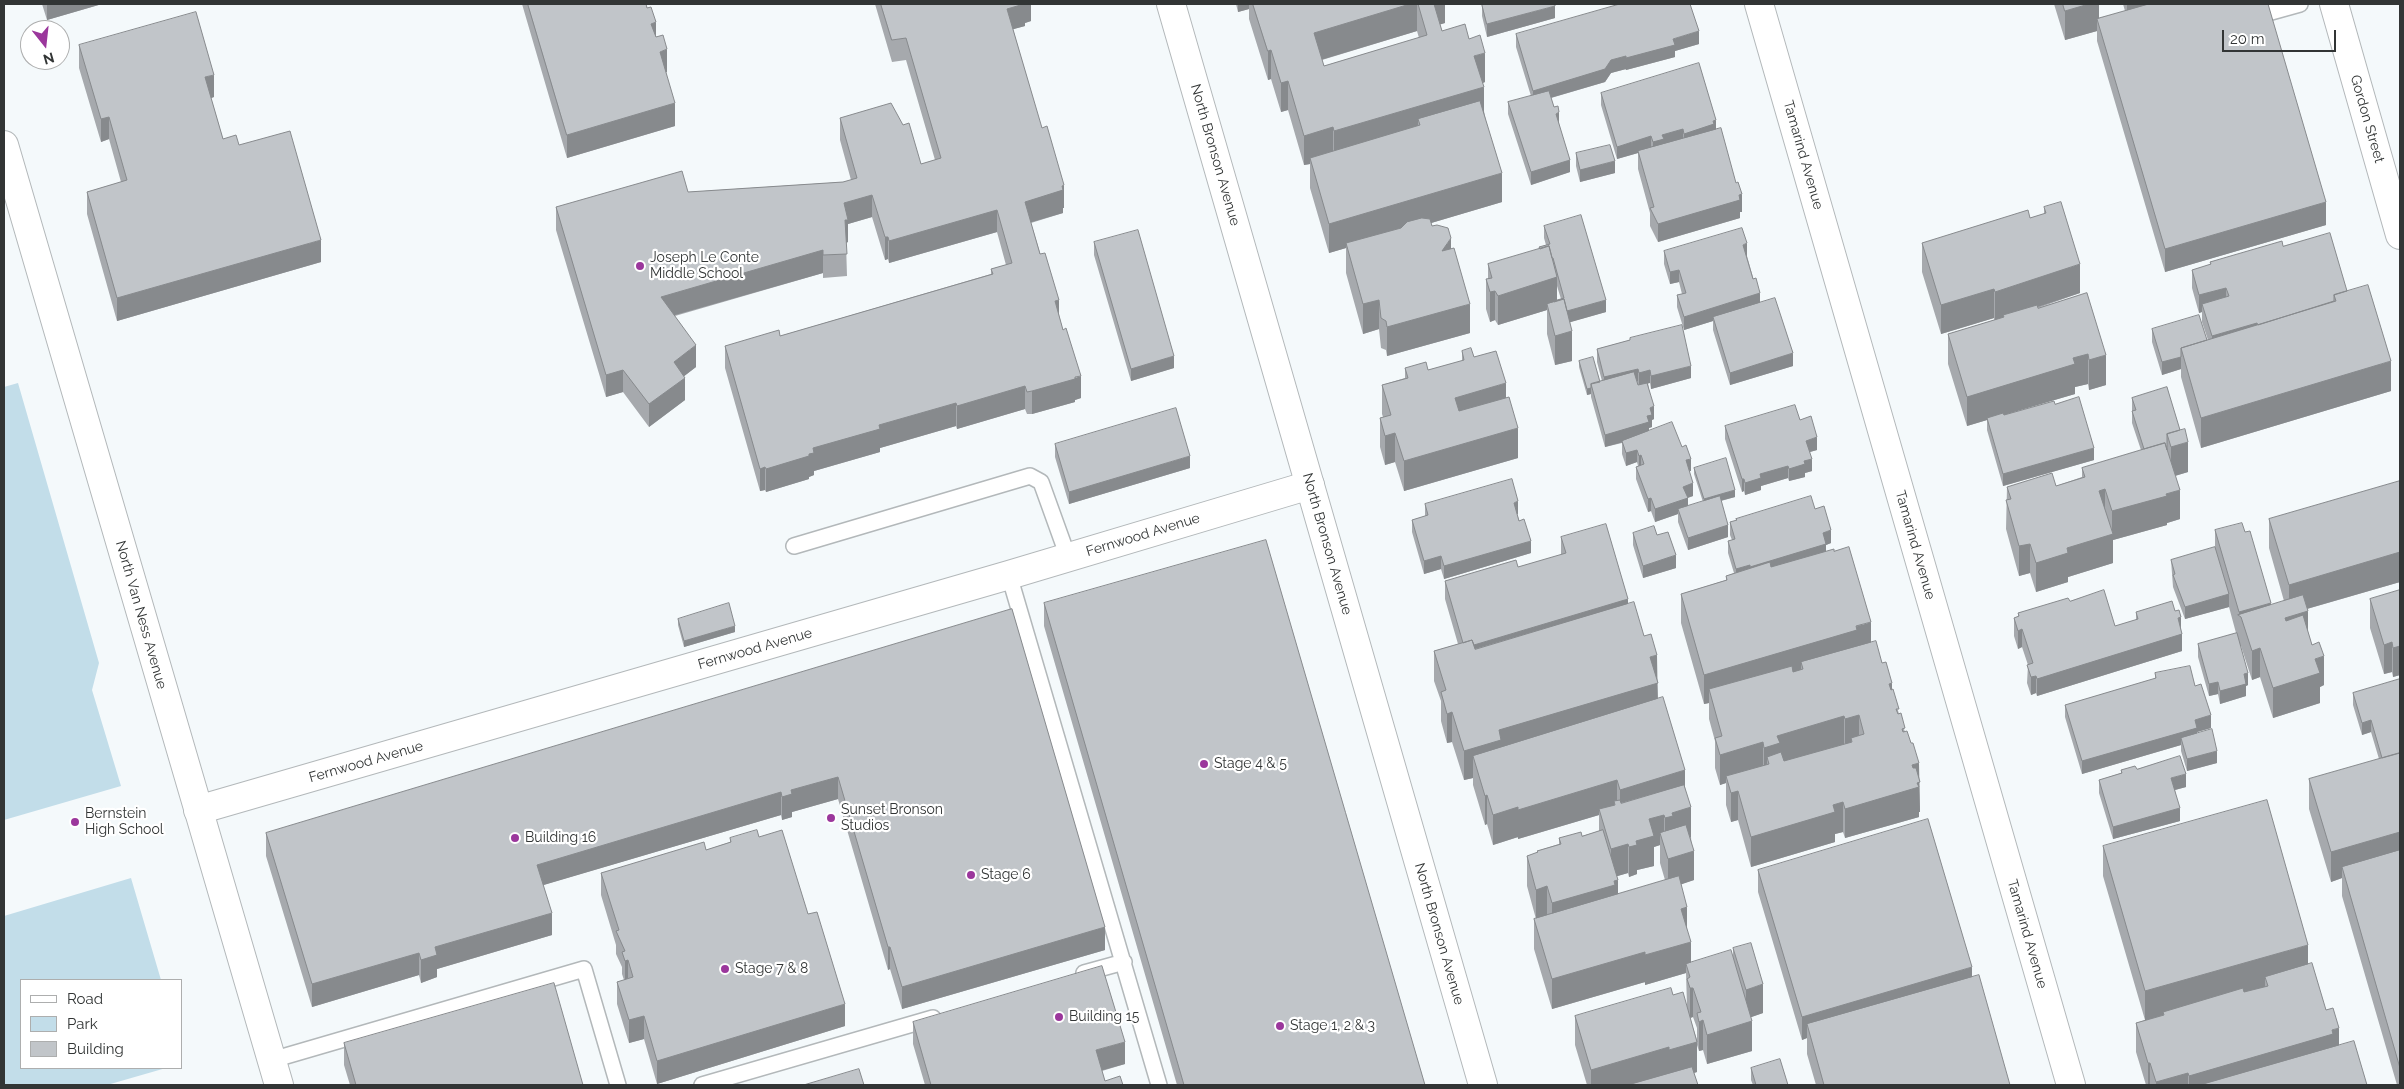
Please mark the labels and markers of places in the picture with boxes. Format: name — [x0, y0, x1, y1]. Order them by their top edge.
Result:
place label: Joseph Le Conte Middle School — [650, 250, 759, 282]
marker: Joseph Le Conte Middle School — [634, 260, 646, 272]
place label: Stage 4 & 5 — [1214, 756, 1287, 772]
marker: Stage 4 & 5 — [1198, 758, 1210, 770]
place label: Sunset Bronson Studios — [841, 802, 943, 834]
place label: Bernstein High School — [85, 806, 164, 839]
marker: Sunset Bronson Studios — [825, 812, 837, 824]
marker: Bernstein High School — [69, 816, 81, 828]
place label: Building 16 — [525, 830, 596, 846]
marker: Building 16 — [509, 832, 521, 844]
place label: Stage 6 — [981, 867, 1031, 883]
marker: Stage 6 — [965, 869, 977, 881]
place label: Stage 7 & 8 — [735, 961, 808, 977]
marker: Stage 7 & 8 — [719, 963, 731, 975]
place label: Building 15 — [1069, 1009, 1139, 1025]
marker: Building 15 — [1053, 1011, 1065, 1023]
place label: Stage 1, 2 & 3 — [1290, 1018, 1375, 1034]
marker: Stage 1, 2 & 3 — [1274, 1020, 1286, 1032]

